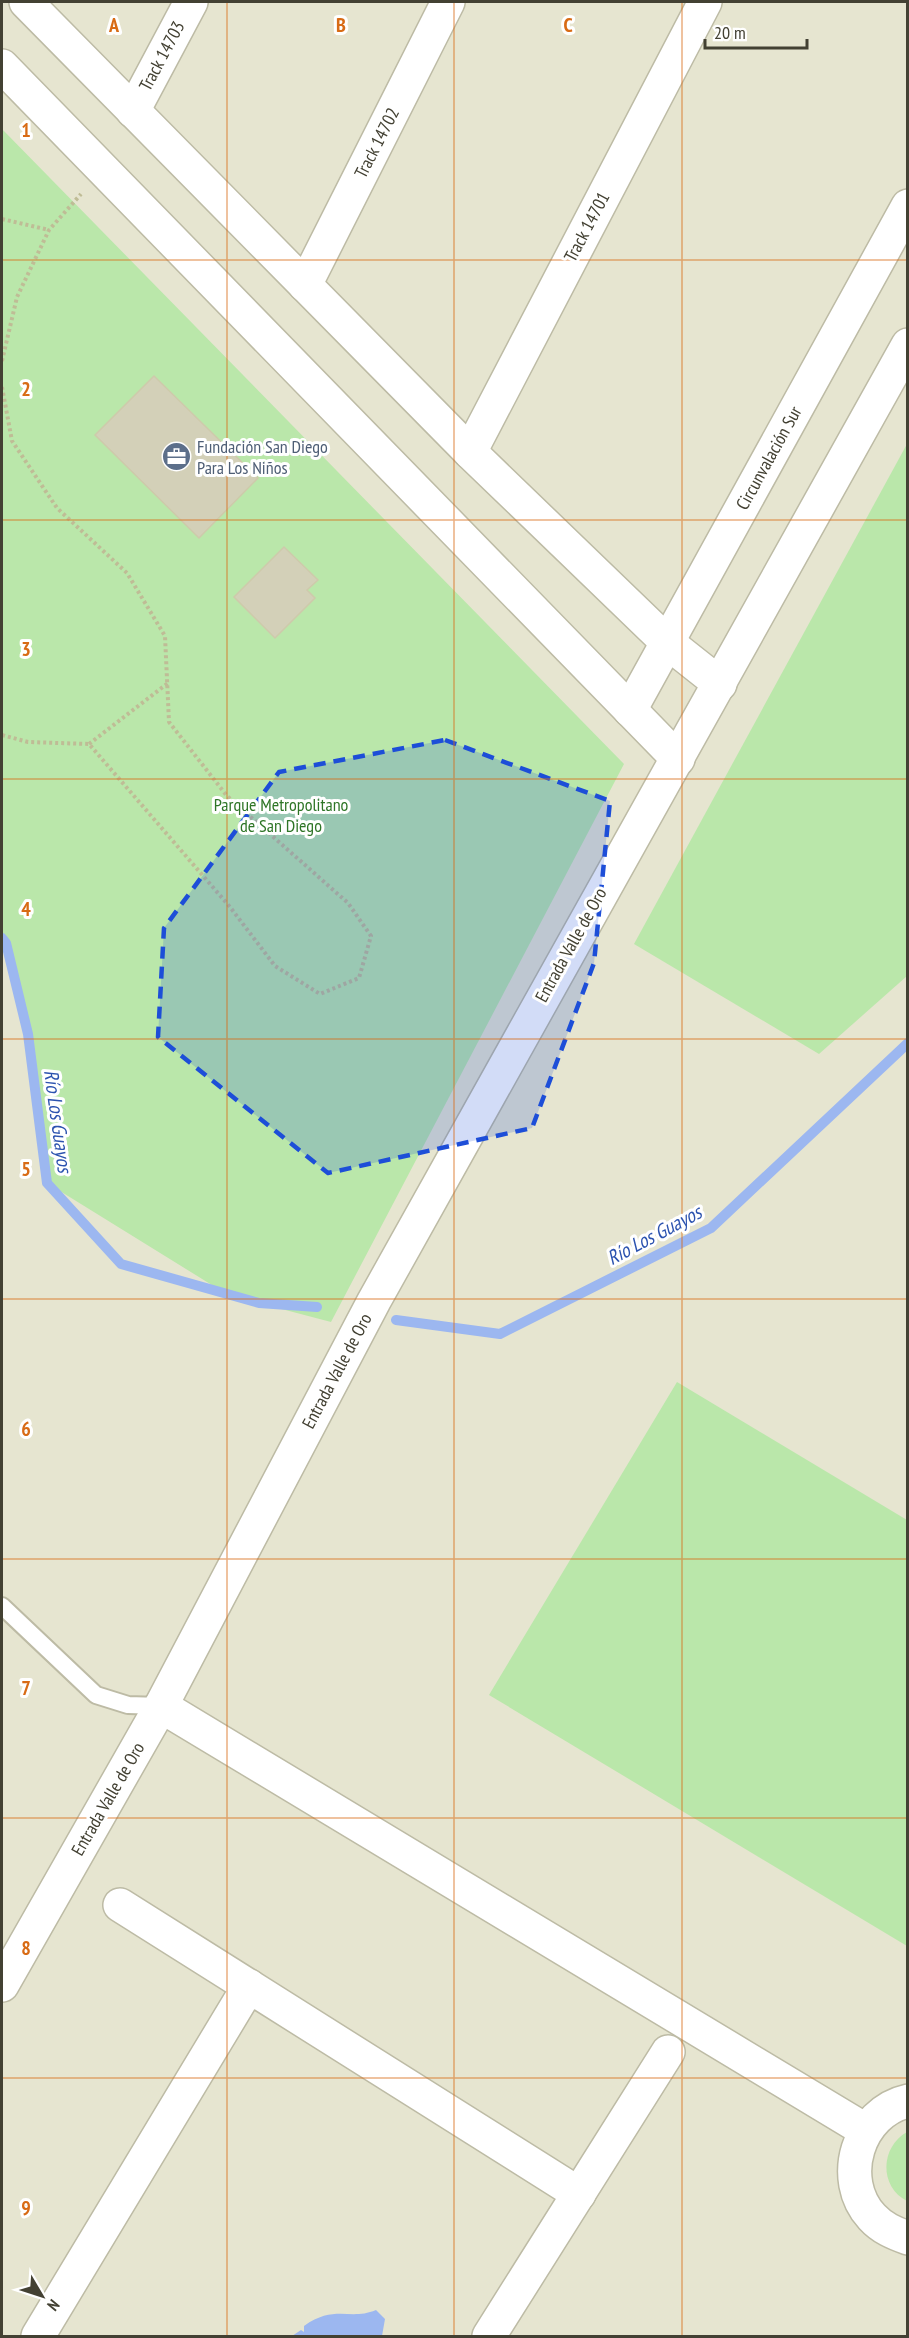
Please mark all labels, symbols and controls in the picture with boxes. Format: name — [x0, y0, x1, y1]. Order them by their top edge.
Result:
text: A — [108, 12, 120, 38]
text: B — [336, 12, 346, 38]
text: C — [563, 12, 573, 38]
scale bar — [705, 12, 807, 50]
street label: Track 14703 — [134, 17, 190, 95]
text: 20 m — [714, 21, 746, 44]
street label: Track 14702 — [349, 104, 404, 182]
text: 1 — [21, 117, 31, 143]
street label: Track 14701 — [559, 188, 615, 266]
text: 2 — [21, 376, 31, 402]
street label: Circunvalación Sur — [731, 402, 807, 514]
place label: Fundación San Diego Para Los Niños — [197, 435, 328, 479]
office icon: Fundación San Diego Para Los Niños — [160, 441, 192, 473]
text: 3 — [21, 636, 31, 662]
park label: Parque Metropolitano de San Diego — [214, 793, 349, 837]
street label: Entrada Valle de Oro — [530, 883, 612, 1006]
text: 4 — [21, 896, 31, 922]
water label: Río Los Guayos — [38, 1068, 78, 1176]
text: 5 — [21, 1156, 31, 1182]
water label: Río Los Guayos — [602, 1198, 708, 1271]
street label: Entrada Valle de Oro — [297, 1309, 377, 1432]
text: 6 — [21, 1416, 31, 1442]
text: 7 — [21, 1675, 31, 1701]
street label: Entrada Valle de Oro — [66, 1738, 149, 1860]
text: 8 — [21, 1935, 31, 1961]
text: 9 — [21, 2195, 31, 2221]
north arrow — [12, 2266, 72, 2326]
text: N — [43, 2296, 64, 2315]

